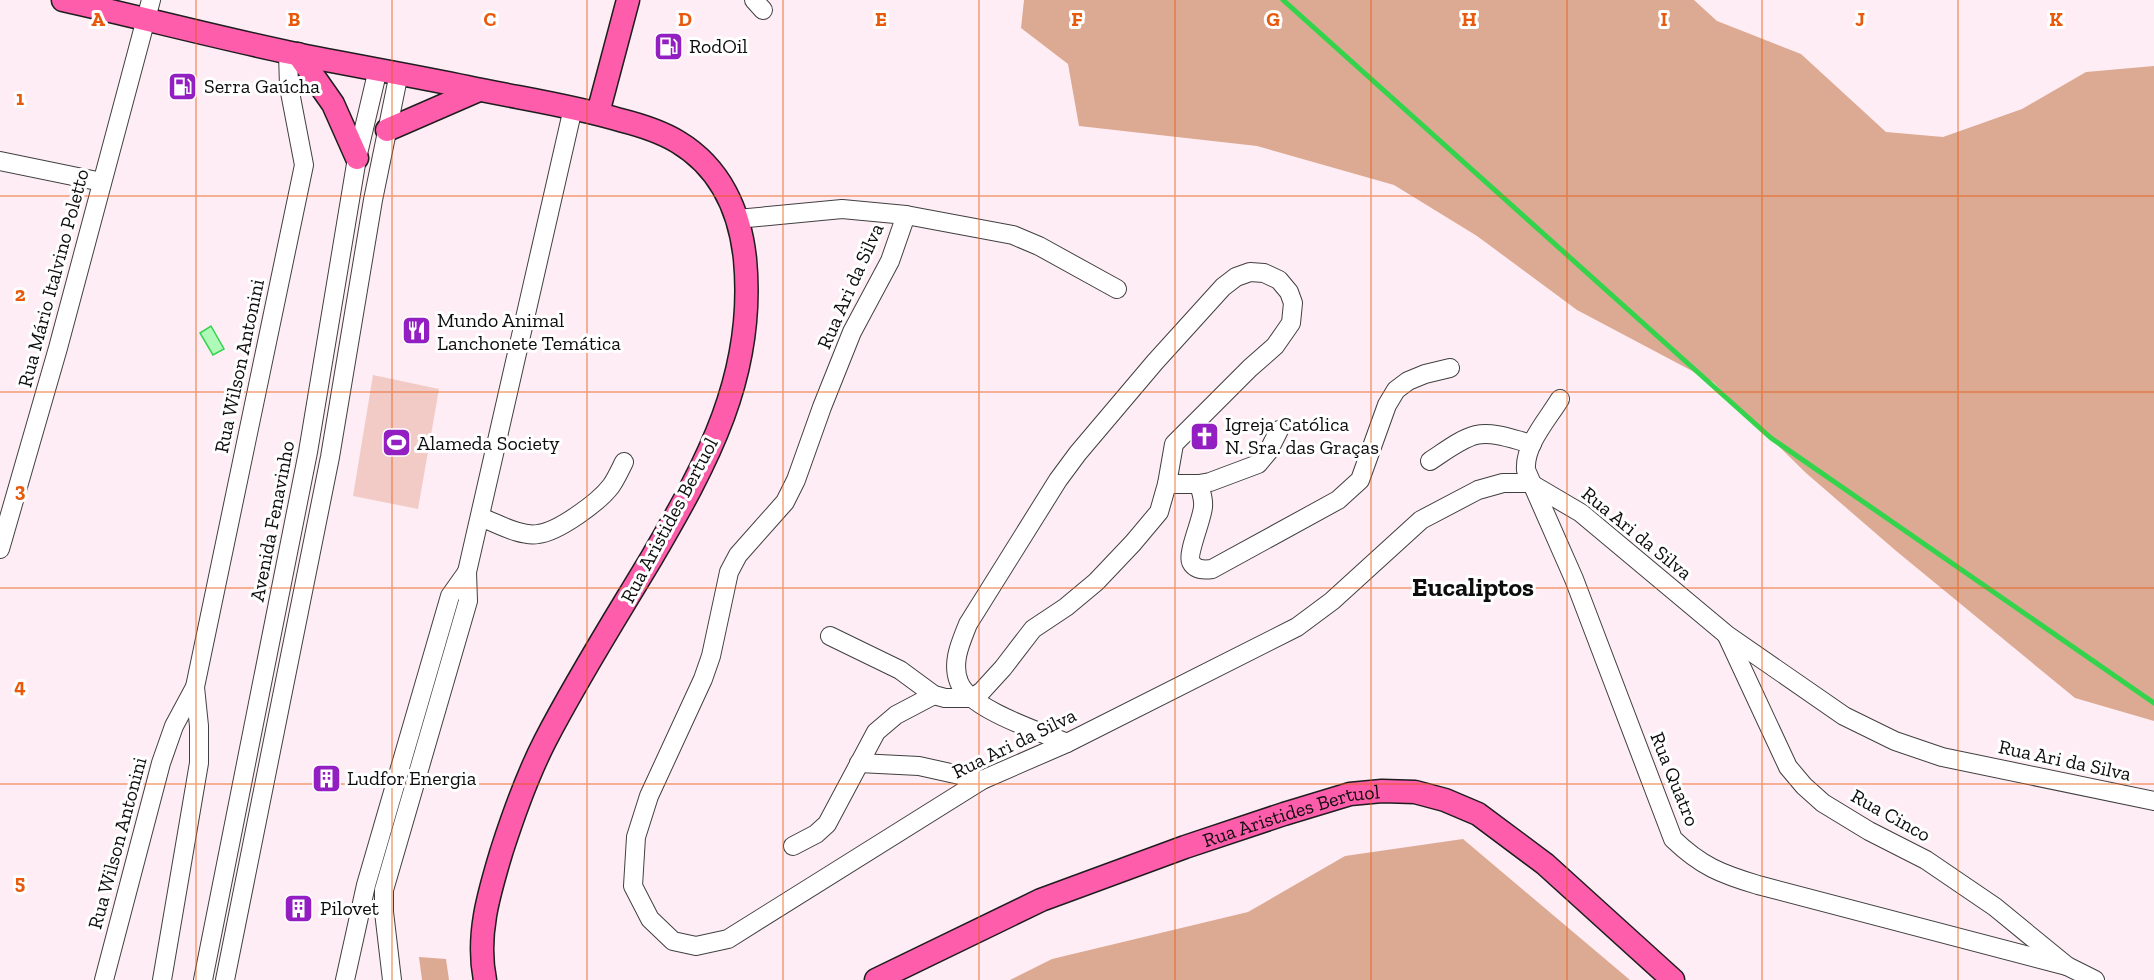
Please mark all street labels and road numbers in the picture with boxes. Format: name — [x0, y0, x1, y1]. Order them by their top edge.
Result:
street label: Rua Mário Italvino Poletto — [12, 166, 94, 390]
street label: Rua Ari da Silva — [812, 219, 889, 353]
street label: Rua Wilson Antonini — [209, 277, 269, 455]
street label: Rua Aristides Bertuol — [615, 433, 723, 607]
street label: Avenida Fenavinho — [245, 439, 299, 603]
street label: Rua Ari da Silva — [1577, 481, 1697, 585]
street label: Rua Ari da Silva — [948, 702, 1080, 783]
street label: Rua Quatro — [1645, 728, 1705, 830]
street label: Rua Ari da Silva — [1996, 734, 2134, 786]
street label: Rua Wilson Antonini — [83, 754, 152, 932]
street label: Rua Aristides Bertuol — [1199, 779, 1381, 852]
street label: Rua Cinco — [1847, 783, 1935, 847]

